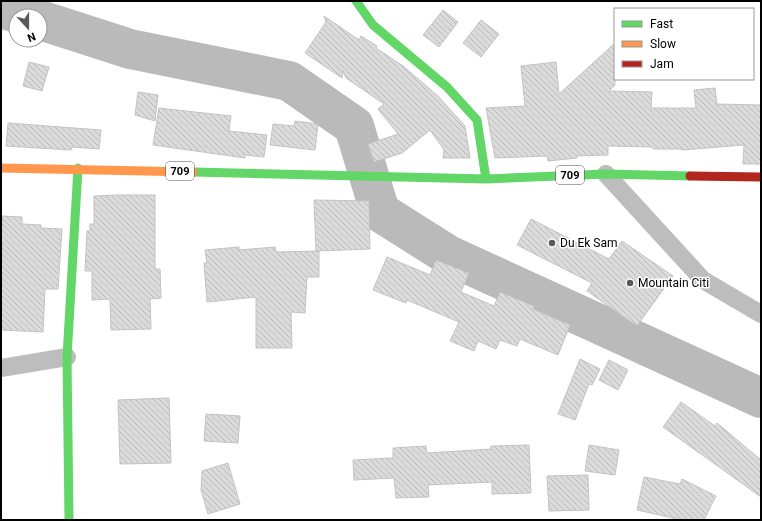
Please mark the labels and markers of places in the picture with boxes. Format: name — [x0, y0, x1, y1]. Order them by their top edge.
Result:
place label: Du Ek Sam — [560, 236, 618, 250]
marker: Du Ek Sam — [547, 238, 557, 248]
place label: Mountain Citi — [638, 276, 709, 290]
marker: Mountain Citi — [625, 278, 635, 288]

